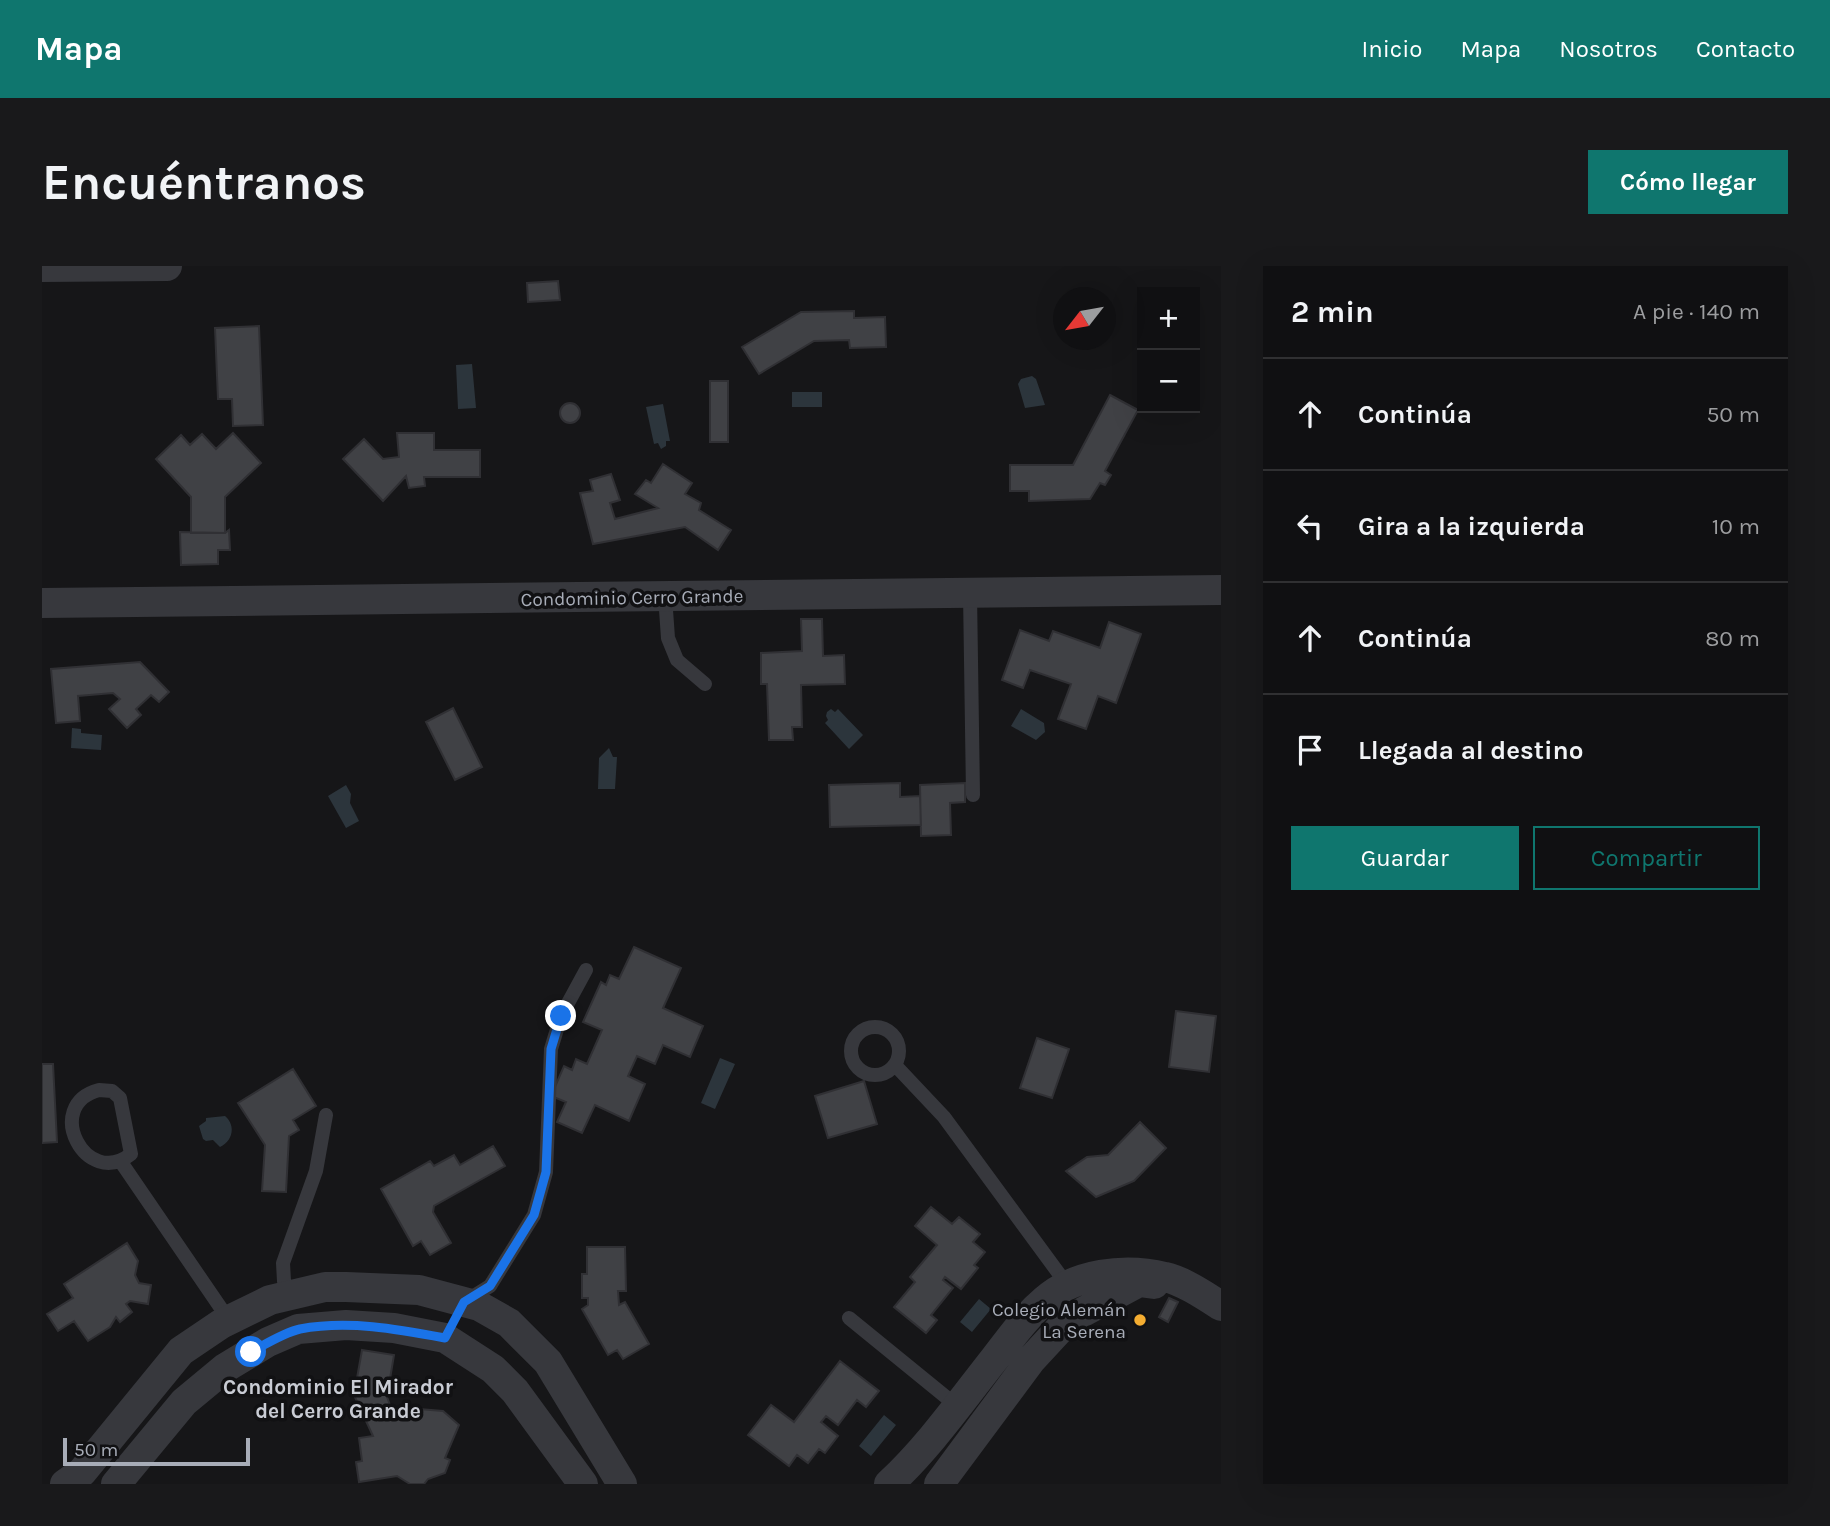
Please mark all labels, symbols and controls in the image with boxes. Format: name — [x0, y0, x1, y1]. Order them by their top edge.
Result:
text: Mapa — [35, 30, 123, 68]
text: Inicio — [1361, 35, 1422, 63]
text: Mapa — [1460, 35, 1521, 63]
text: Nosotros — [1559, 35, 1658, 63]
text: Contacto — [1696, 35, 1795, 63]
button: Cómo llegar — [1588, 150, 1788, 214]
text: Encuéntranos — [42, 154, 366, 211]
north arrow — [1053, 287, 1116, 350]
map controls — [1137, 287, 1200, 413]
button: + — [1137, 287, 1200, 350]
text: 2 min — [1291, 294, 1374, 330]
text: A pie · 140 m — [1633, 298, 1760, 325]
button: − — [1137, 350, 1200, 413]
icon: ahead — [1291, 395, 1329, 433]
text: Continúa — [1358, 399, 1472, 430]
text: 50 m — [1706, 401, 1760, 428]
icon: left — [1291, 507, 1329, 545]
text: Gira a la izquierda — [1358, 511, 1585, 542]
text: 10 m — [1712, 513, 1760, 540]
street label: Condominio Cerro Grande — [520, 585, 744, 611]
icon: ahead — [1291, 619, 1329, 657]
text: Continúa — [1358, 623, 1472, 654]
text: 80 m — [1705, 625, 1760, 652]
icon: arrive — [1291, 731, 1329, 769]
text: Llegada al destino — [1358, 735, 1584, 766]
button: Guardar — [1291, 826, 1519, 890]
button: Compartir — [1533, 826, 1760, 890]
route end — [545, 1000, 576, 1031]
place label: Colegio Alemán La Serena — [992, 1299, 1126, 1343]
marker: Colegio Alemán La Serena — [1132, 1312, 1148, 1328]
route start — [235, 1336, 266, 1367]
district label: Condominio El Mirador del Cerro Grande — [223, 1375, 454, 1423]
scale bar — [63, 1435, 250, 1467]
text: 50 m — [74, 1439, 118, 1461]

